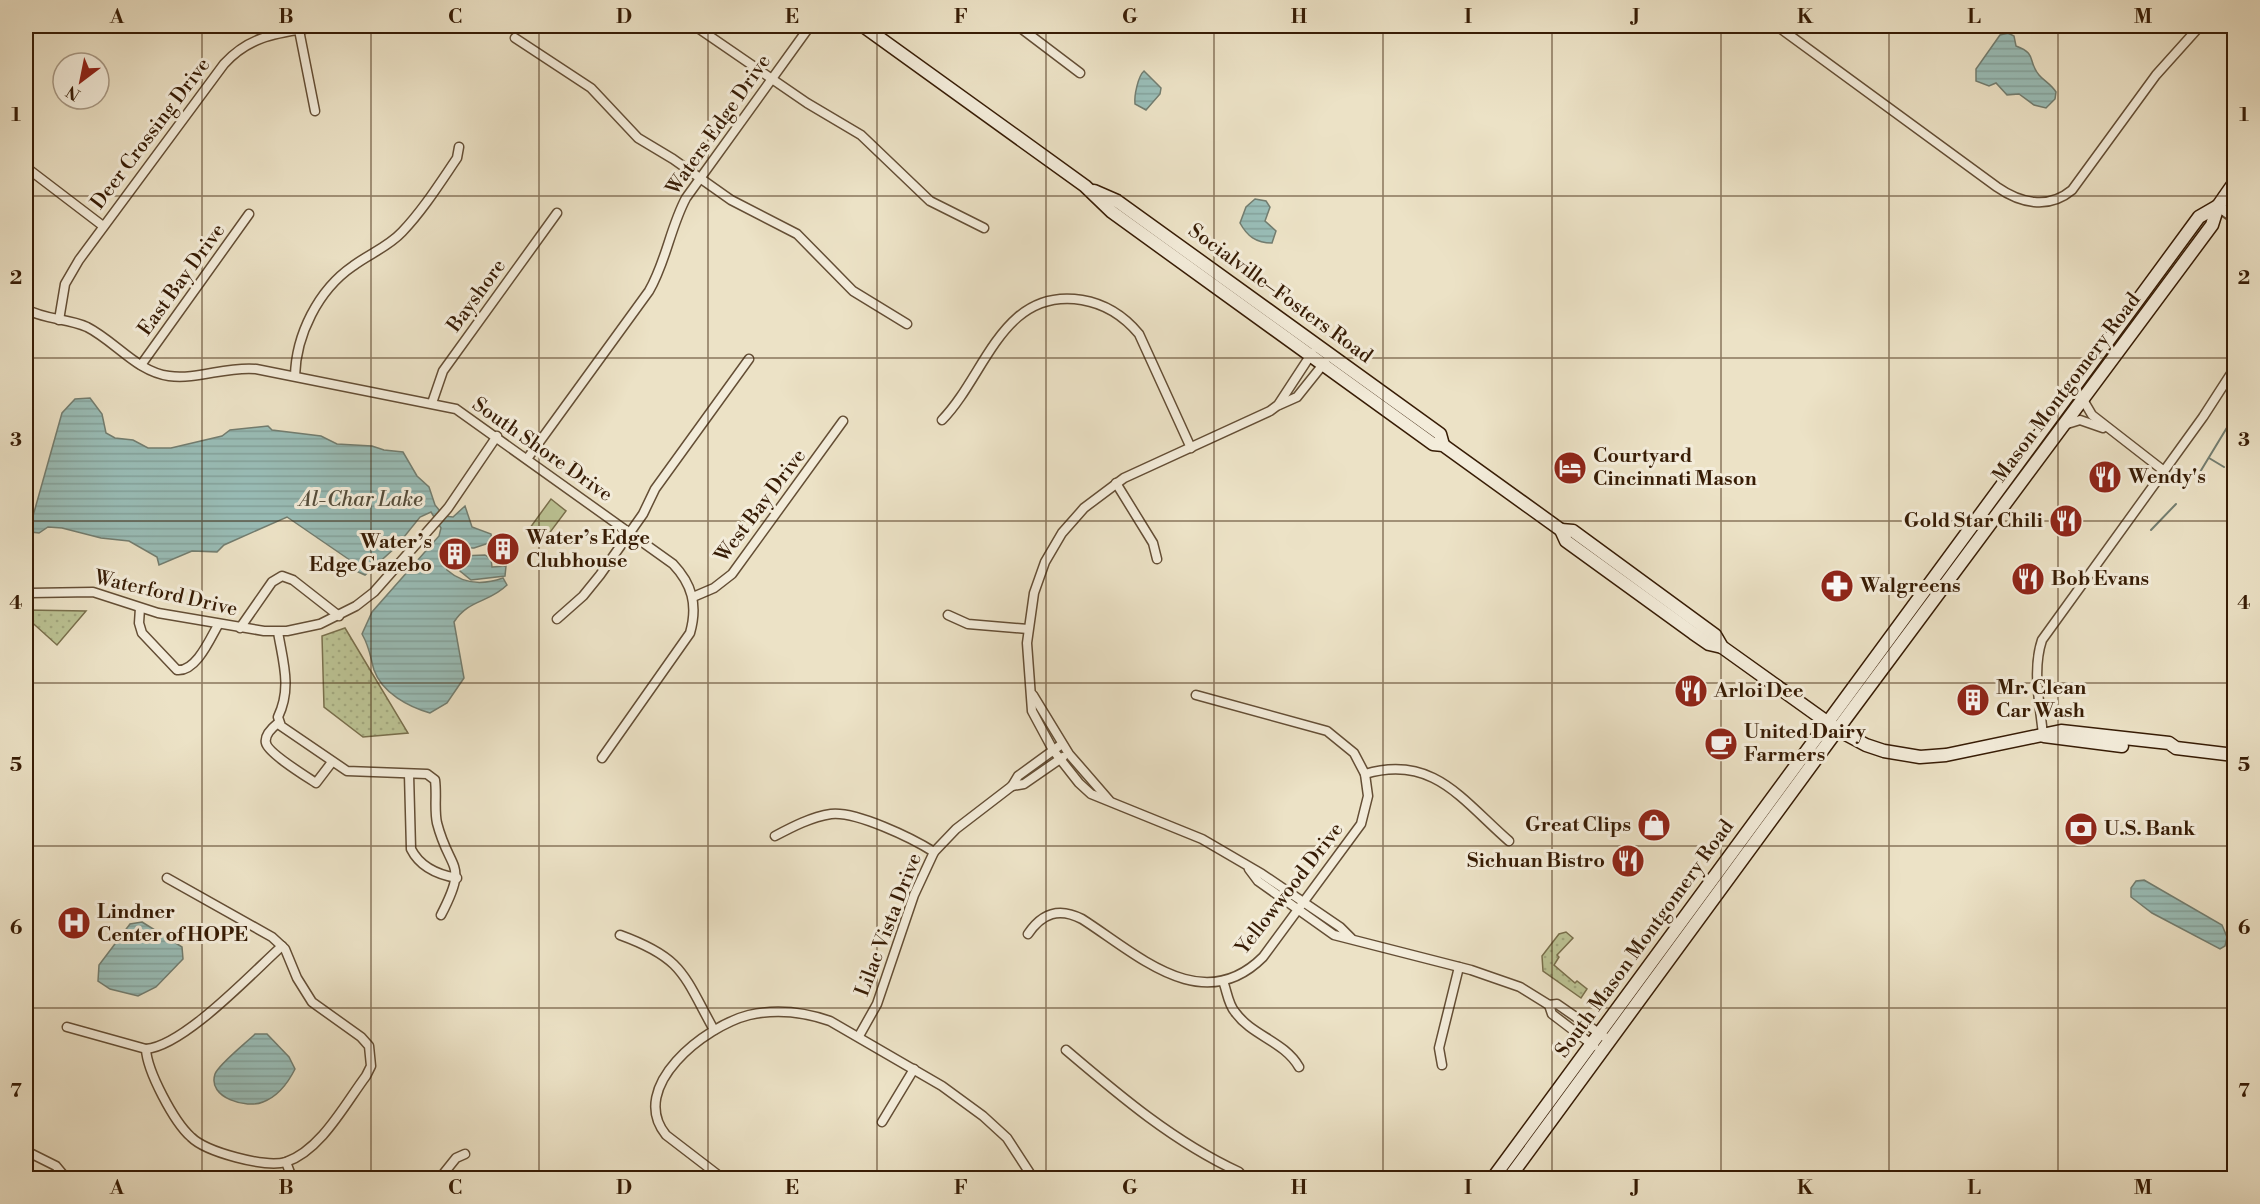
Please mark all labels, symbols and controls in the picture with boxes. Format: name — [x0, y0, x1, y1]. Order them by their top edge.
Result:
text: A — [109, 5, 125, 30]
text: B — [278, 5, 294, 30]
text: C — [448, 5, 462, 30]
text: D — [616, 5, 632, 30]
text: E — [785, 5, 799, 30]
text: F — [954, 5, 968, 30]
text: G — [1122, 5, 1138, 30]
text: H — [1291, 5, 1308, 30]
text: I — [1464, 5, 1472, 30]
text: J — [1629, 5, 1640, 30]
text: K — [1797, 5, 1814, 30]
text: L — [1967, 5, 1981, 30]
text: M — [2134, 5, 2153, 30]
street label: Waters Edge Drive — [661, 50, 777, 201]
north arrow — [51, 51, 111, 111]
street label: Deer Crossing Drive — [86, 53, 216, 215]
text: N — [63, 81, 84, 105]
text: 1 — [11, 103, 21, 128]
text: 1 — [2239, 103, 2249, 128]
street label: East Bay Drive — [133, 219, 231, 341]
street label: Socialville–Fosters Road — [1183, 219, 1378, 370]
street label: Bayshore — [442, 255, 512, 338]
text: 2 — [10, 266, 22, 291]
text: 2 — [2238, 266, 2250, 291]
street label: Mason Montgomery Road — [1988, 288, 2147, 488]
street label: South Shore Drive — [467, 392, 617, 508]
text: 3 — [10, 428, 22, 453]
text: 3 — [2238, 428, 2250, 453]
street label: West Bay Drive — [710, 444, 812, 569]
place label: Courtyard Cincinnati Mason — [1593, 444, 1757, 492]
hotel icon: Courtyard Cincinnati Mason — [1552, 450, 1588, 486]
restaurant icon: Wendy's — [2087, 459, 2123, 495]
place label: Wendy's — [2127, 465, 2206, 490]
water label: Al-Char Lake — [297, 487, 423, 513]
restaurant icon: Gold Star Chili — [2048, 503, 2084, 539]
place label: Gold Star Chili — [1904, 509, 2044, 534]
place label: Water’s Edge Clubhouse — [525, 526, 650, 574]
place label: Water’s Edge Gazebo — [309, 530, 432, 578]
building icon: Water’s Edge Clubhouse — [485, 531, 521, 567]
building icon: Water’s Edge Gazebo — [437, 536, 473, 572]
restaurant icon: Bob Evans — [2010, 561, 2046, 597]
street label: Waterford Drive — [91, 565, 240, 623]
place label: Bob Evans — [2051, 567, 2149, 592]
pharmacy icon: Walgreens — [1819, 568, 1855, 604]
place label: Walgreens — [1859, 574, 1961, 599]
text: 4 — [9, 591, 23, 616]
text: 4 — [2237, 591, 2251, 616]
restaurant icon: Arloi Dee — [1673, 673, 1709, 709]
place label: Mr. Clean Car Wash — [1996, 676, 2087, 724]
place label: Arloi Dee — [1713, 679, 1804, 704]
building icon: Mr. Clean Car Wash — [1955, 682, 1991, 718]
place label: United Dairy Farmers — [1744, 720, 1867, 768]
cafe icon: United Dairy Farmers — [1703, 726, 1739, 762]
text: 5 — [10, 753, 22, 778]
text: 5 — [2238, 753, 2250, 778]
shop icon: Great Clips — [1636, 807, 1672, 843]
bank icon: U.S. Bank — [2063, 811, 2099, 847]
place label: Great Clips — [1525, 813, 1631, 838]
street label: South Mason Montgomery Road — [1550, 815, 1740, 1063]
place label: U.S. Bank — [2104, 817, 2196, 842]
street label: Yellowwood Drive — [1230, 818, 1349, 961]
restaurant icon: Sichuan Bistro — [1610, 843, 1646, 879]
place label: Sichuan Bistro — [1467, 849, 1605, 874]
street label: Lilac Vista Drive — [850, 850, 928, 1000]
place label: Lindner Center of HOPE — [97, 900, 248, 948]
hospital icon: Lindner Center of HOPE — [56, 905, 92, 941]
text: 6 — [10, 916, 23, 941]
text: 6 — [2238, 916, 2251, 941]
text: 7 — [10, 1079, 22, 1104]
text: 7 — [2238, 1079, 2250, 1104]
text: A — [109, 1176, 125, 1201]
text: B — [278, 1176, 294, 1201]
text: C — [448, 1176, 462, 1201]
text: D — [616, 1176, 632, 1201]
text: E — [785, 1176, 799, 1201]
text: F — [954, 1176, 968, 1201]
text: G — [1122, 1176, 1138, 1201]
text: H — [1291, 1176, 1308, 1201]
text: I — [1464, 1176, 1472, 1201]
text: J — [1629, 1176, 1640, 1201]
text: K — [1797, 1176, 1814, 1201]
text: L — [1967, 1176, 1981, 1201]
text: M — [2134, 1176, 2153, 1201]

